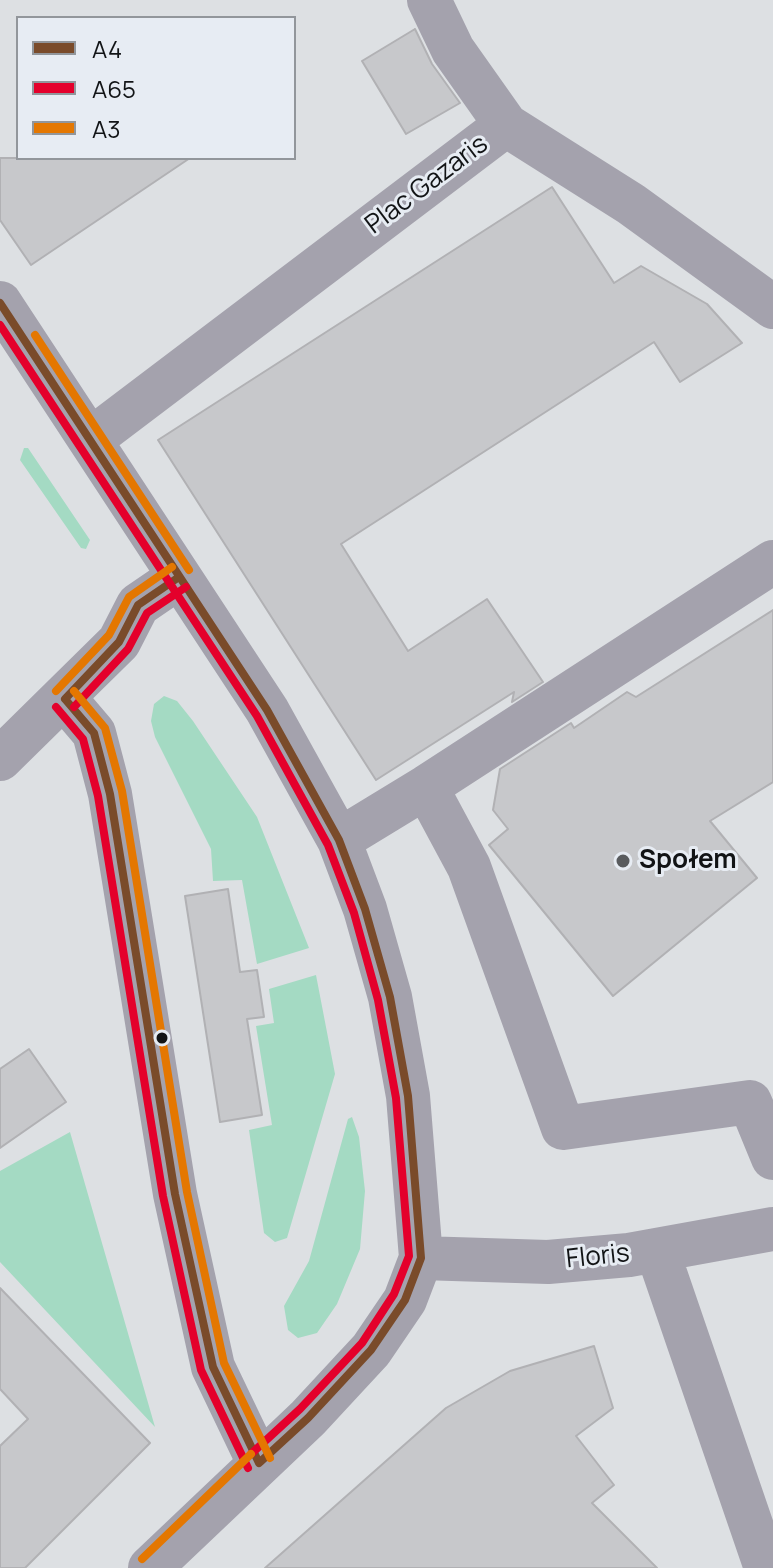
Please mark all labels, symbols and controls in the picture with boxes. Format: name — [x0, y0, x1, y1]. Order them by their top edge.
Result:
legend — [16, 16, 296, 160]
text: A4 — [92, 32, 122, 65]
text: A65 — [92, 72, 136, 105]
text: A3 — [92, 112, 120, 145]
street label: Plac Gazaris — [360, 129, 494, 241]
place label: Społem — [639, 845, 737, 877]
marker: Społem — [614, 852, 632, 870]
unlabelled marker — [154, 1030, 170, 1046]
street label: Floris — [565, 1238, 631, 1276]

